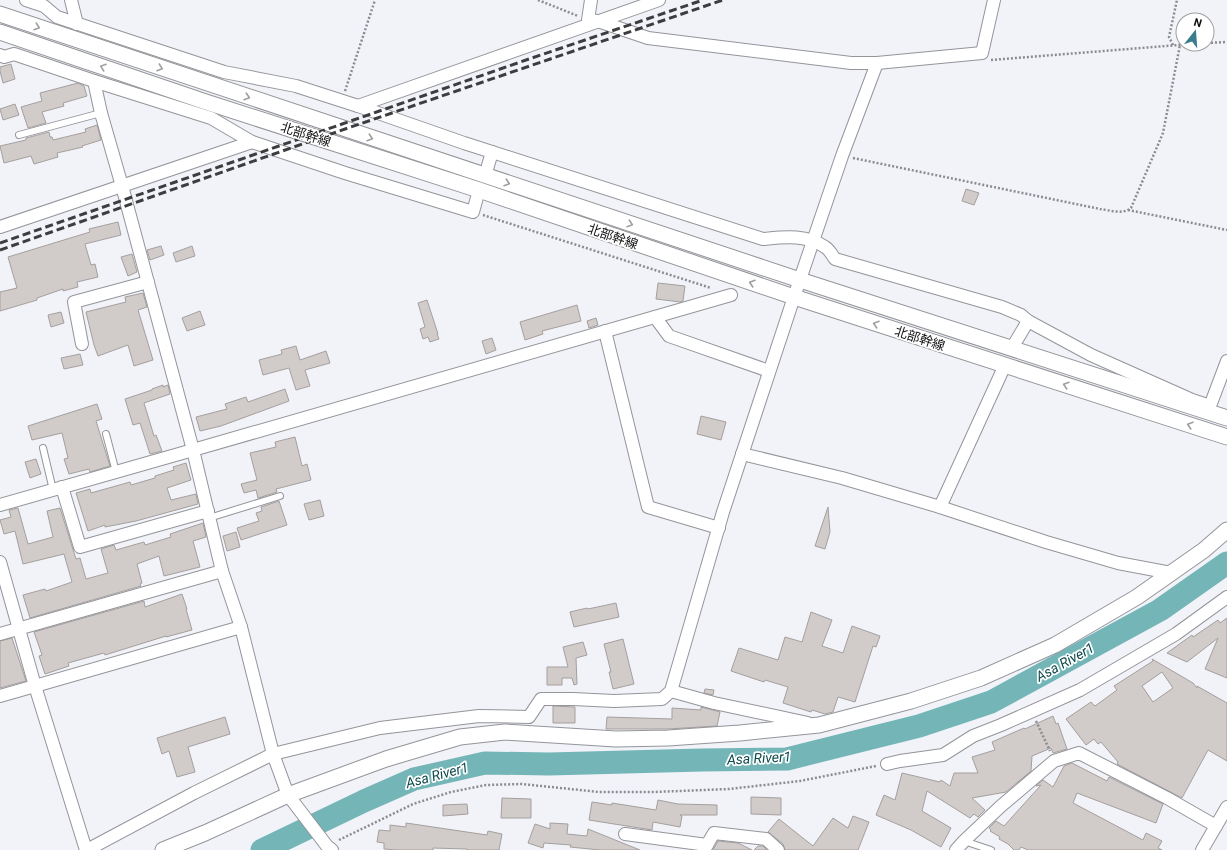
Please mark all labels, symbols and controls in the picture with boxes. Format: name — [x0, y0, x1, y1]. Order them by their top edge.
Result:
north arrow — [1175, 12, 1215, 52]
text: N — [1192, 16, 1204, 30]
one-way arrow — [33, 22, 40, 31]
one-way arrow — [100, 63, 107, 71]
one-way arrow — [157, 63, 164, 72]
one-way arrow — [243, 92, 250, 101]
street label: 北部幹線 — [279, 119, 333, 150]
one-way arrow — [366, 133, 373, 142]
one-way arrow — [503, 178, 510, 187]
one-way arrow — [627, 219, 634, 228]
street label: 北部幹線 — [586, 221, 640, 252]
one-way arrow — [749, 279, 756, 288]
one-way arrow — [872, 320, 879, 328]
street label: 北部幹線 — [893, 323, 947, 354]
one-way arrow — [1063, 381, 1070, 390]
one-way arrow — [1187, 421, 1194, 430]
water label: Asa River1 — [1032, 639, 1097, 685]
water label: Asa River1 — [725, 748, 792, 768]
water label: Asa River1 — [403, 759, 470, 791]

